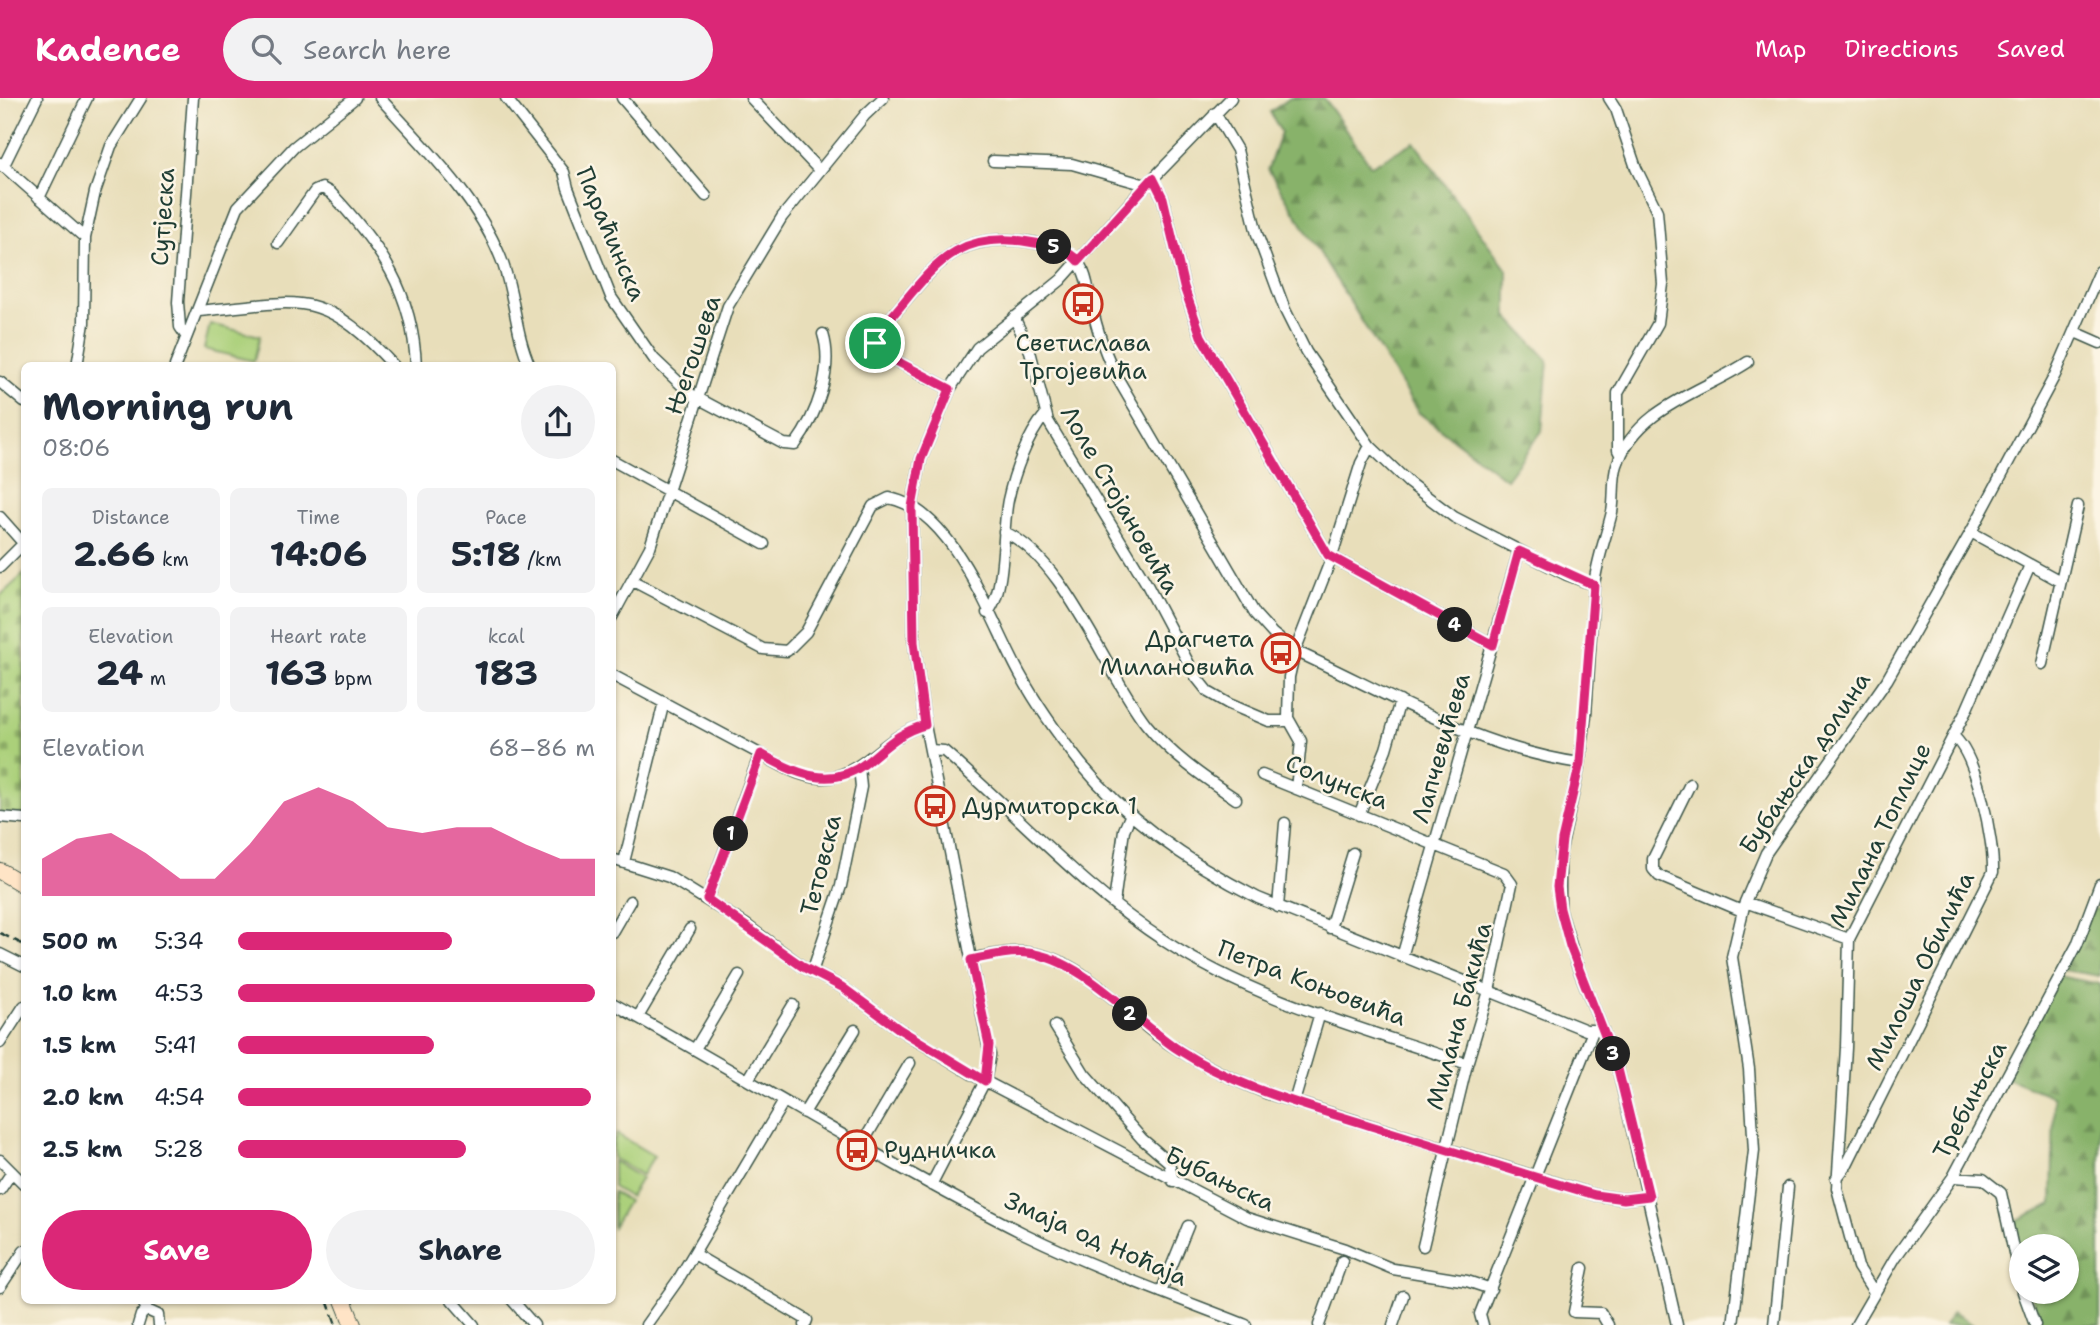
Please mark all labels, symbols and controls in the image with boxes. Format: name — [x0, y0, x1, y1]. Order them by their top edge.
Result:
search box — [223, 18, 713, 81]
text: Kadence — [35, 27, 181, 72]
icon: search — [247, 30, 285, 68]
text: Search here — [303, 32, 451, 67]
text: Map — [1755, 33, 1806, 65]
text: Directions — [1844, 33, 1959, 65]
text: Saved — [1997, 33, 2065, 65]
street label: Параћинска — [568, 162, 654, 306]
street label: Сутјеска — [144, 167, 182, 267]
pin: 5 — [1036, 230, 1072, 264]
text: 5 — [1048, 234, 1059, 259]
bus stop icon: Светислава Тргојевића — [1062, 283, 1104, 325]
street label: Његошева — [658, 291, 728, 419]
pin — [845, 313, 905, 373]
icon: arrive — [856, 324, 894, 362]
place label: Светислава Тргојевића — [1015, 327, 1151, 387]
text: Morning run — [42, 381, 293, 432]
button: share — [521, 385, 595, 459]
street label: Лоле Стојановића — [1053, 400, 1187, 600]
text: 08:06 — [42, 433, 110, 463]
text: Distance — [92, 505, 170, 530]
text: Time — [297, 505, 340, 530]
text: Pace — [485, 505, 527, 530]
text: 2.66 — [73, 530, 156, 577]
text: 14:06 — [270, 530, 367, 577]
text: 5:18 — [451, 530, 521, 577]
text: km — [156, 547, 189, 572]
text: /km — [521, 547, 562, 572]
pin: 4 — [1438, 608, 1472, 642]
text: 4 — [1448, 612, 1461, 637]
place label: Драгчета Милановића — [1100, 623, 1254, 683]
text: Elevation — [88, 624, 173, 649]
text: Heart rate — [270, 624, 367, 649]
text: kcal — [488, 624, 525, 649]
bus stop icon: Драгчета Милановића — [1260, 632, 1302, 674]
text: 24 — [96, 649, 143, 696]
text: 163 — [265, 649, 328, 696]
text: 183 — [474, 649, 538, 696]
text: m — [143, 666, 166, 691]
text: bpm — [328, 666, 372, 691]
street label: Бубањска долина — [1732, 666, 1878, 860]
street label: Лапчевићева — [1404, 669, 1478, 827]
text: Elevation — [42, 733, 145, 763]
text: 68–86 m — [488, 733, 595, 763]
street label: Милана Топлице — [1821, 737, 1939, 933]
street label: Солунска — [1281, 747, 1393, 817]
bus stop icon: Дурмиторска 1 — [914, 785, 956, 827]
place label: Дурмиторска 1 — [962, 790, 1138, 822]
street label: Тетовска — [793, 811, 849, 919]
pin: 1 — [714, 816, 748, 852]
text: 1 — [726, 821, 735, 846]
street label: Милоша Обилића — [1858, 866, 1982, 1076]
street label: Милана Бакића — [1419, 919, 1499, 1113]
text: 500 m — [42, 926, 117, 956]
text: 5:34 — [154, 926, 204, 956]
street label: Петра Коњовића — [1213, 932, 1411, 1034]
text: 1.0 km — [42, 978, 117, 1008]
text: 4:53 — [154, 978, 204, 1008]
pin: 2 — [1112, 996, 1148, 1032]
text: 2 — [1123, 1001, 1136, 1026]
text: 1.5 km — [42, 1030, 116, 1060]
text: 5:41 — [154, 1030, 197, 1060]
street label: Требињска — [1926, 1036, 2014, 1164]
pin: 3 — [1596, 1037, 1630, 1072]
text: 3 — [1606, 1041, 1619, 1066]
text: 2.0 km — [42, 1082, 124, 1112]
text: 4:54 — [154, 1082, 205, 1112]
bus stop icon: Рудничка — [836, 1129, 878, 1171]
text: 2.5 km — [42, 1134, 123, 1164]
text: 5:28 — [154, 1134, 204, 1164]
place label: Рудничка — [884, 1134, 996, 1166]
street label: Бубањска — [1160, 1139, 1280, 1219]
street label: Змаја од Ноћаја — [1000, 1184, 1192, 1294]
button: Save — [42, 1210, 312, 1290]
button: Share — [326, 1210, 595, 1290]
map controls — [2009, 1234, 2079, 1304]
button: layers — [2009, 1234, 2079, 1304]

